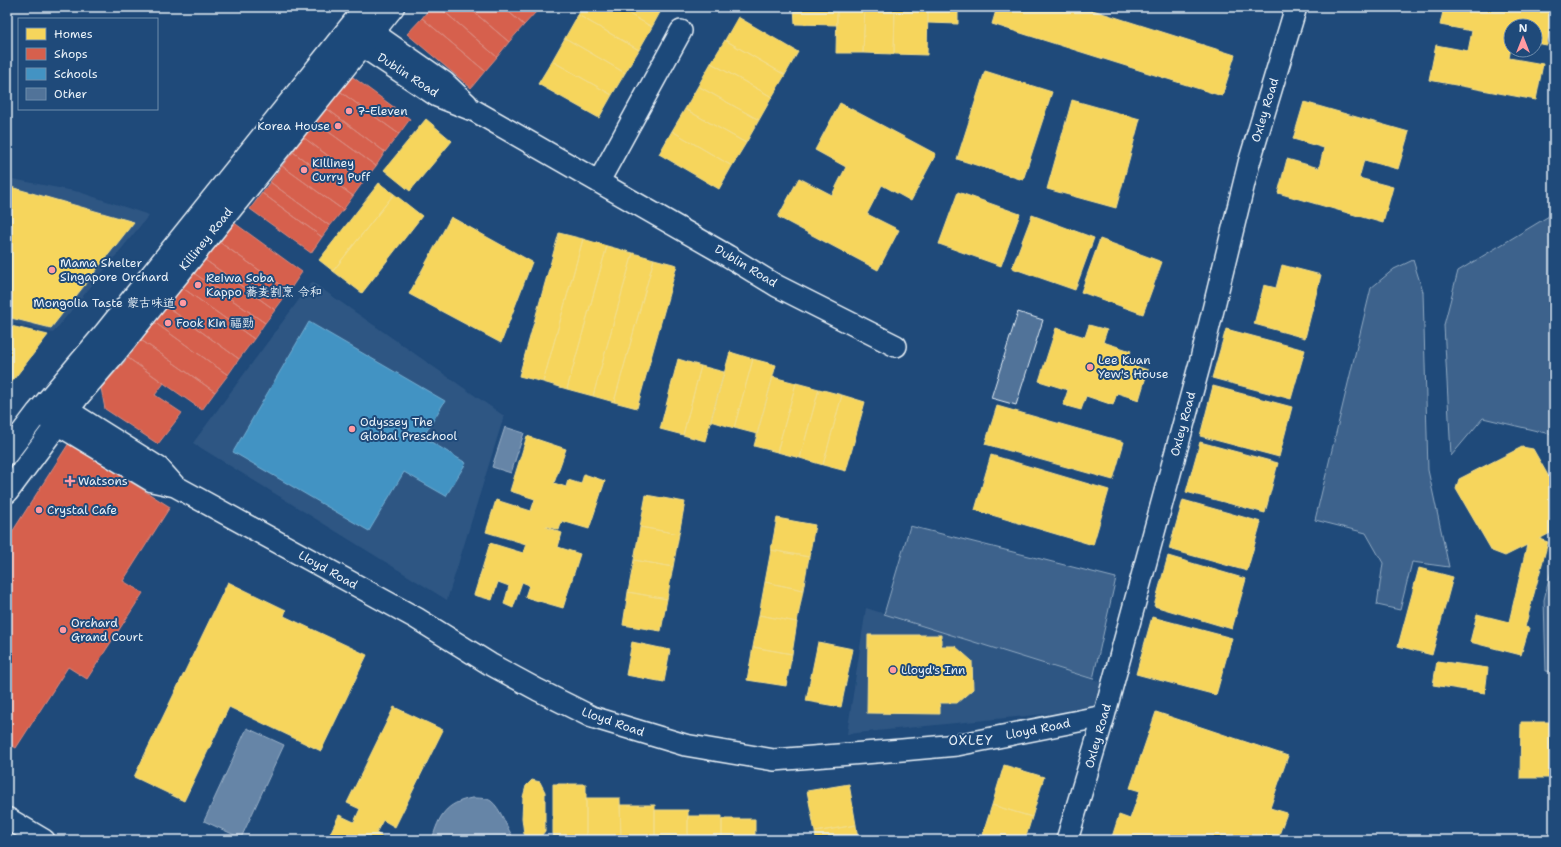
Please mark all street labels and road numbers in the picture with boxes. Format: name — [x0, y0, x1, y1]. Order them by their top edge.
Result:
street label: Dublin Road — [374, 49, 442, 101]
street label: Oxley Road — [1248, 76, 1282, 144]
street label: Killiney Road — [176, 204, 236, 274]
street label: Dublin Road — [712, 241, 781, 291]
street label: Oxley Road — [1167, 389, 1199, 458]
street label: Lloyd Road — [295, 547, 361, 593]
street label: Oxley Road — [1081, 702, 1115, 770]
street label: Lloyd Road — [579, 704, 647, 740]
street label: Lloyd Road — [1004, 715, 1072, 743]

